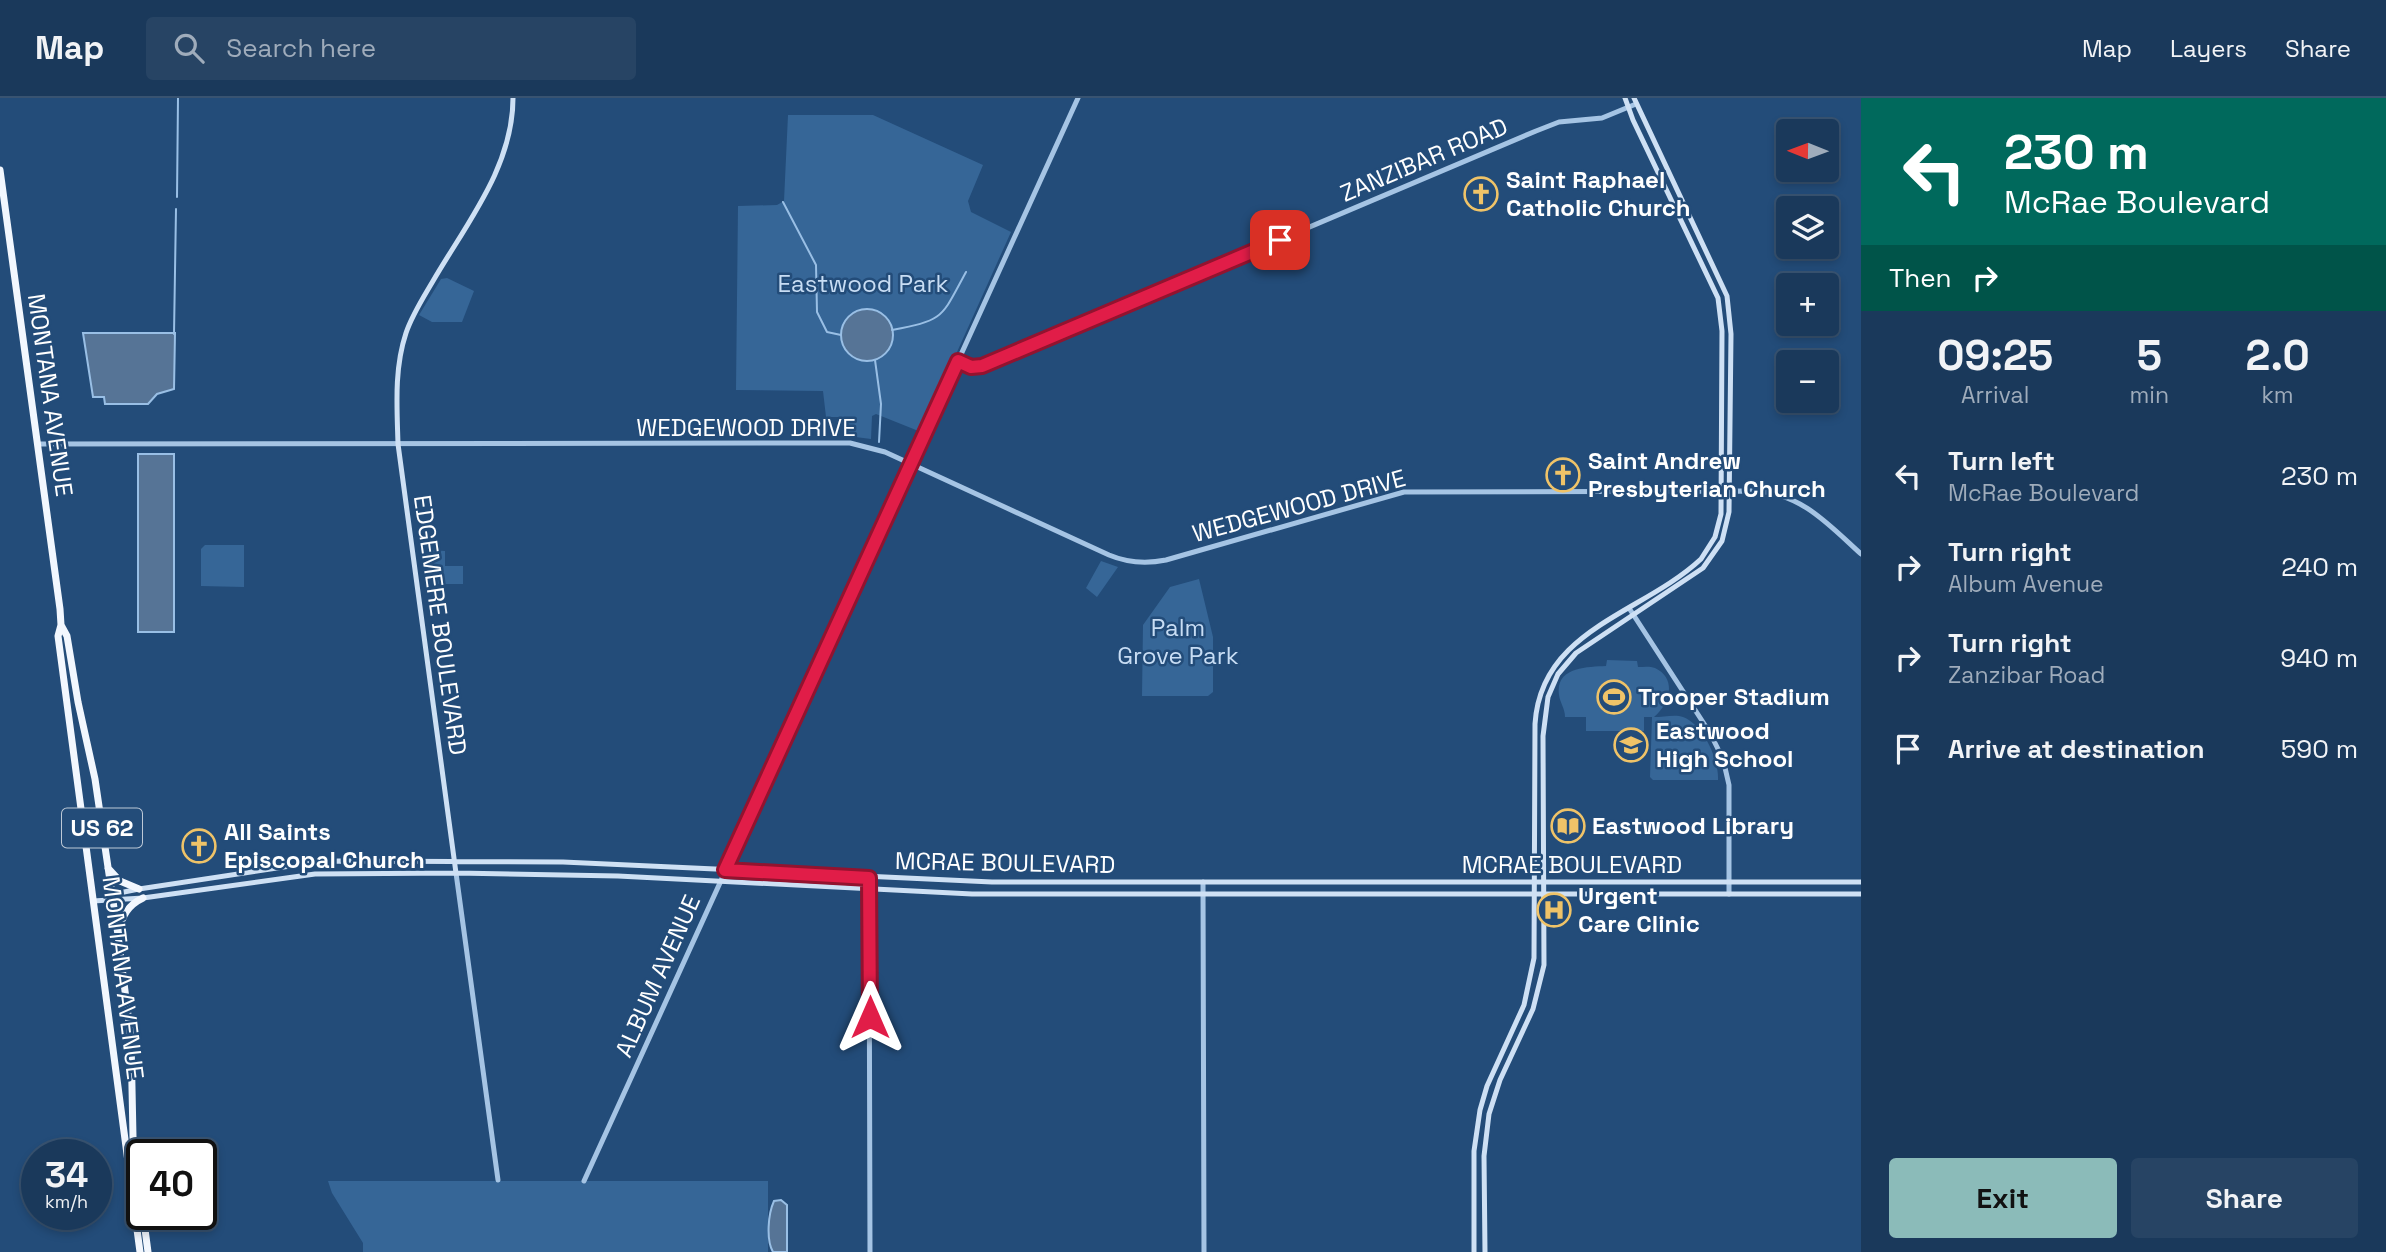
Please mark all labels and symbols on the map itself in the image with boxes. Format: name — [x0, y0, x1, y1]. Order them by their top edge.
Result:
street label: ZANZIBAR ROAD — [1335, 110, 1512, 209]
north arrow — [1776, 119, 1839, 182]
place label: Saint Raphael Catholic Church — [1506, 164, 1691, 223]
church icon: Saint Raphael Catholic Church — [1462, 175, 1500, 213]
pin — [1250, 210, 1310, 270]
park label: Eastwood Park — [778, 268, 948, 299]
street label: MONTANA AVENUE — [21, 292, 80, 498]
street label: WEDGEWOOD DRIVE — [636, 412, 856, 443]
place label: Saint Andrew Presbyterian Church — [1588, 445, 1826, 504]
church icon: Saint Andrew Presbyterian Church — [1544, 456, 1582, 494]
street label: WEDGEWOOD DRIVE — [1189, 462, 1409, 549]
street label: EDGEMERE BOULEVARD — [407, 493, 474, 757]
park label: Palm Grove Park — [1117, 612, 1239, 671]
sports icon: Trooper Stadium — [1595, 678, 1633, 716]
place label: Trooper Stadium — [1638, 681, 1830, 712]
place label: Eastwood High School — [1656, 715, 1793, 774]
school or university icon: Eastwood High School — [1612, 726, 1650, 764]
library icon: Eastwood Library — [1549, 807, 1587, 845]
road number: US 62 — [62, 808, 142, 848]
place label: Eastwood Library — [1592, 810, 1794, 841]
place label: All Saints Episcopal Church — [224, 816, 425, 875]
church icon: All Saints Episcopal Church — [180, 827, 218, 865]
street label: MCRAE BOULEVARD — [895, 845, 1115, 880]
street label: MCRAE BOULEVARD — [1462, 849, 1682, 880]
street label: MONTANA AVENUE — [96, 875, 151, 1081]
place label: Urgent Care Clinic — [1578, 880, 1700, 939]
street label: ALBUM AVENUE — [608, 890, 707, 1062]
hospital icon: Urgent Care Clinic — [1535, 891, 1573, 929]
position arrow — [833, 980, 907, 1054]
speed limit sign: 40 — [126, 1139, 217, 1230]

